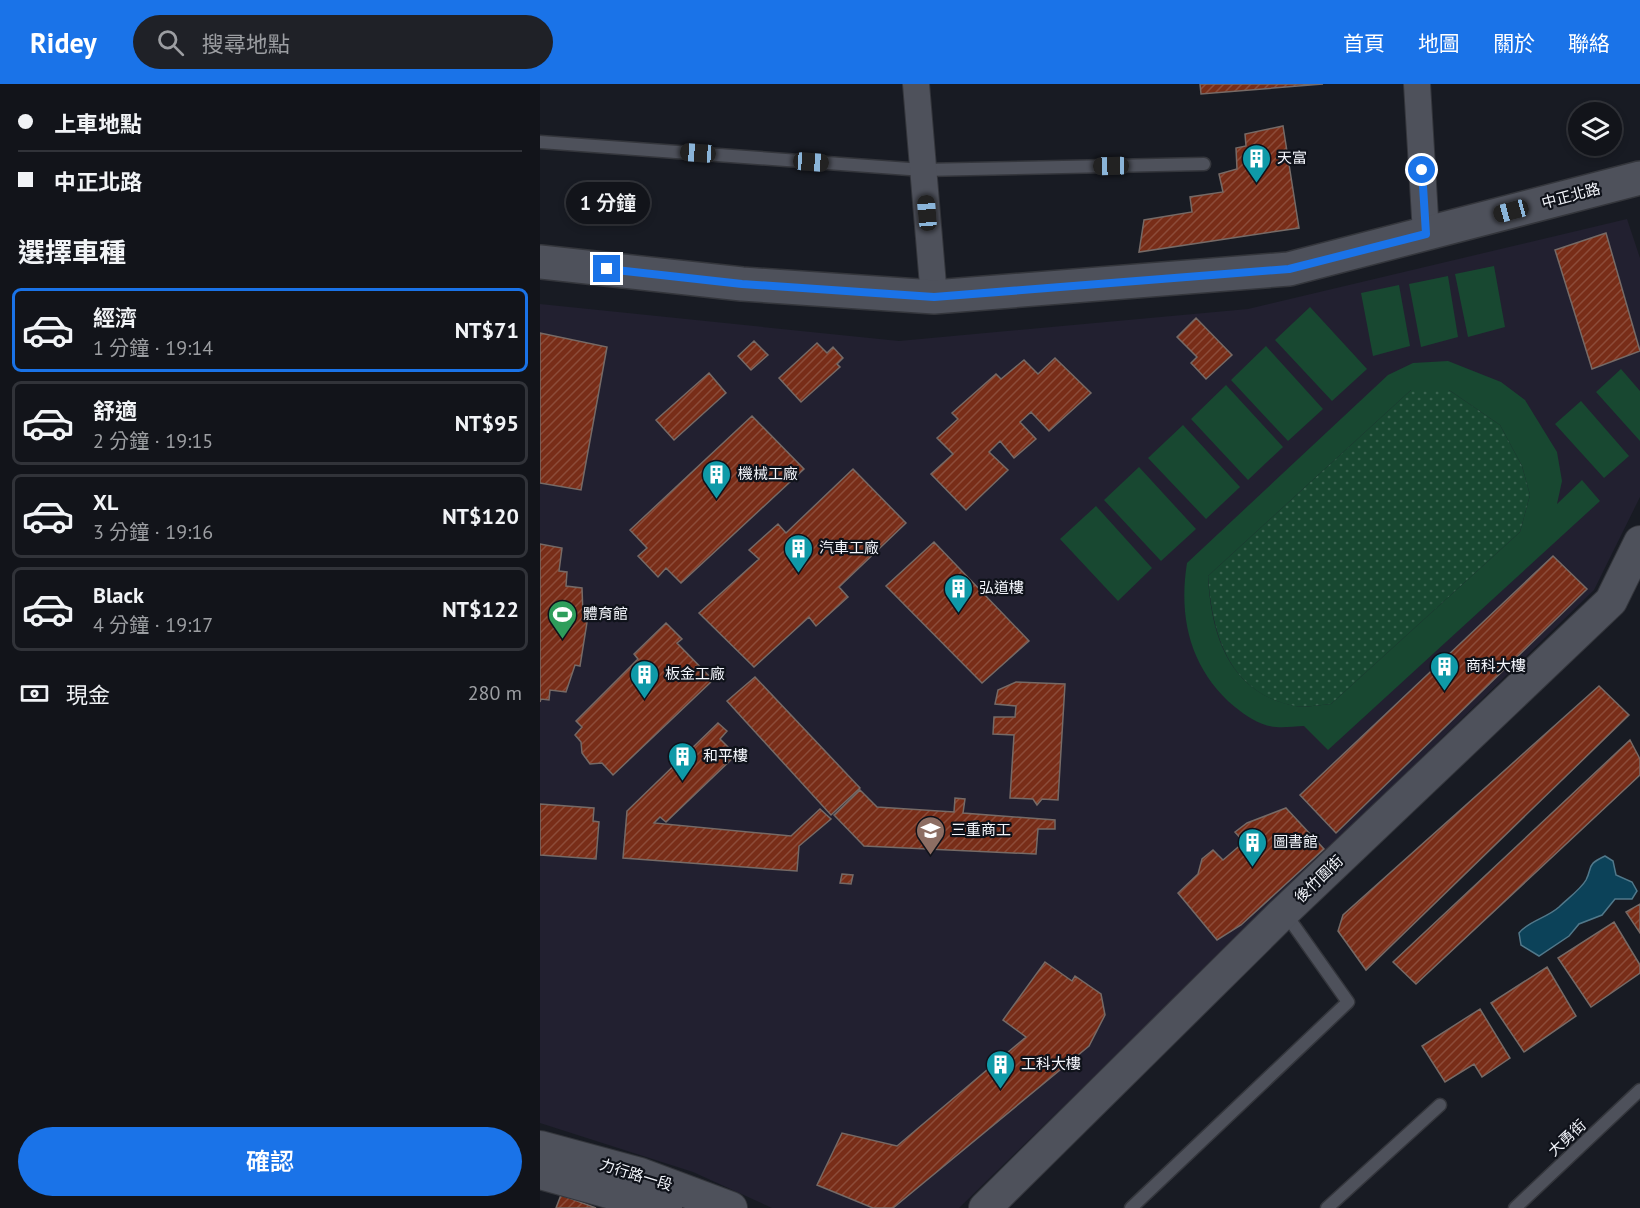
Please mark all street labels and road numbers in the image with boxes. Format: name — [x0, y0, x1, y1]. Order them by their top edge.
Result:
street label: 中正北路 — [1539, 179, 1602, 212]
street label: 後竹圍街 — [1290, 851, 1347, 906]
street label: 大勇街 — [1544, 1115, 1590, 1160]
street label: 力行路一段 — [597, 1154, 675, 1195]

